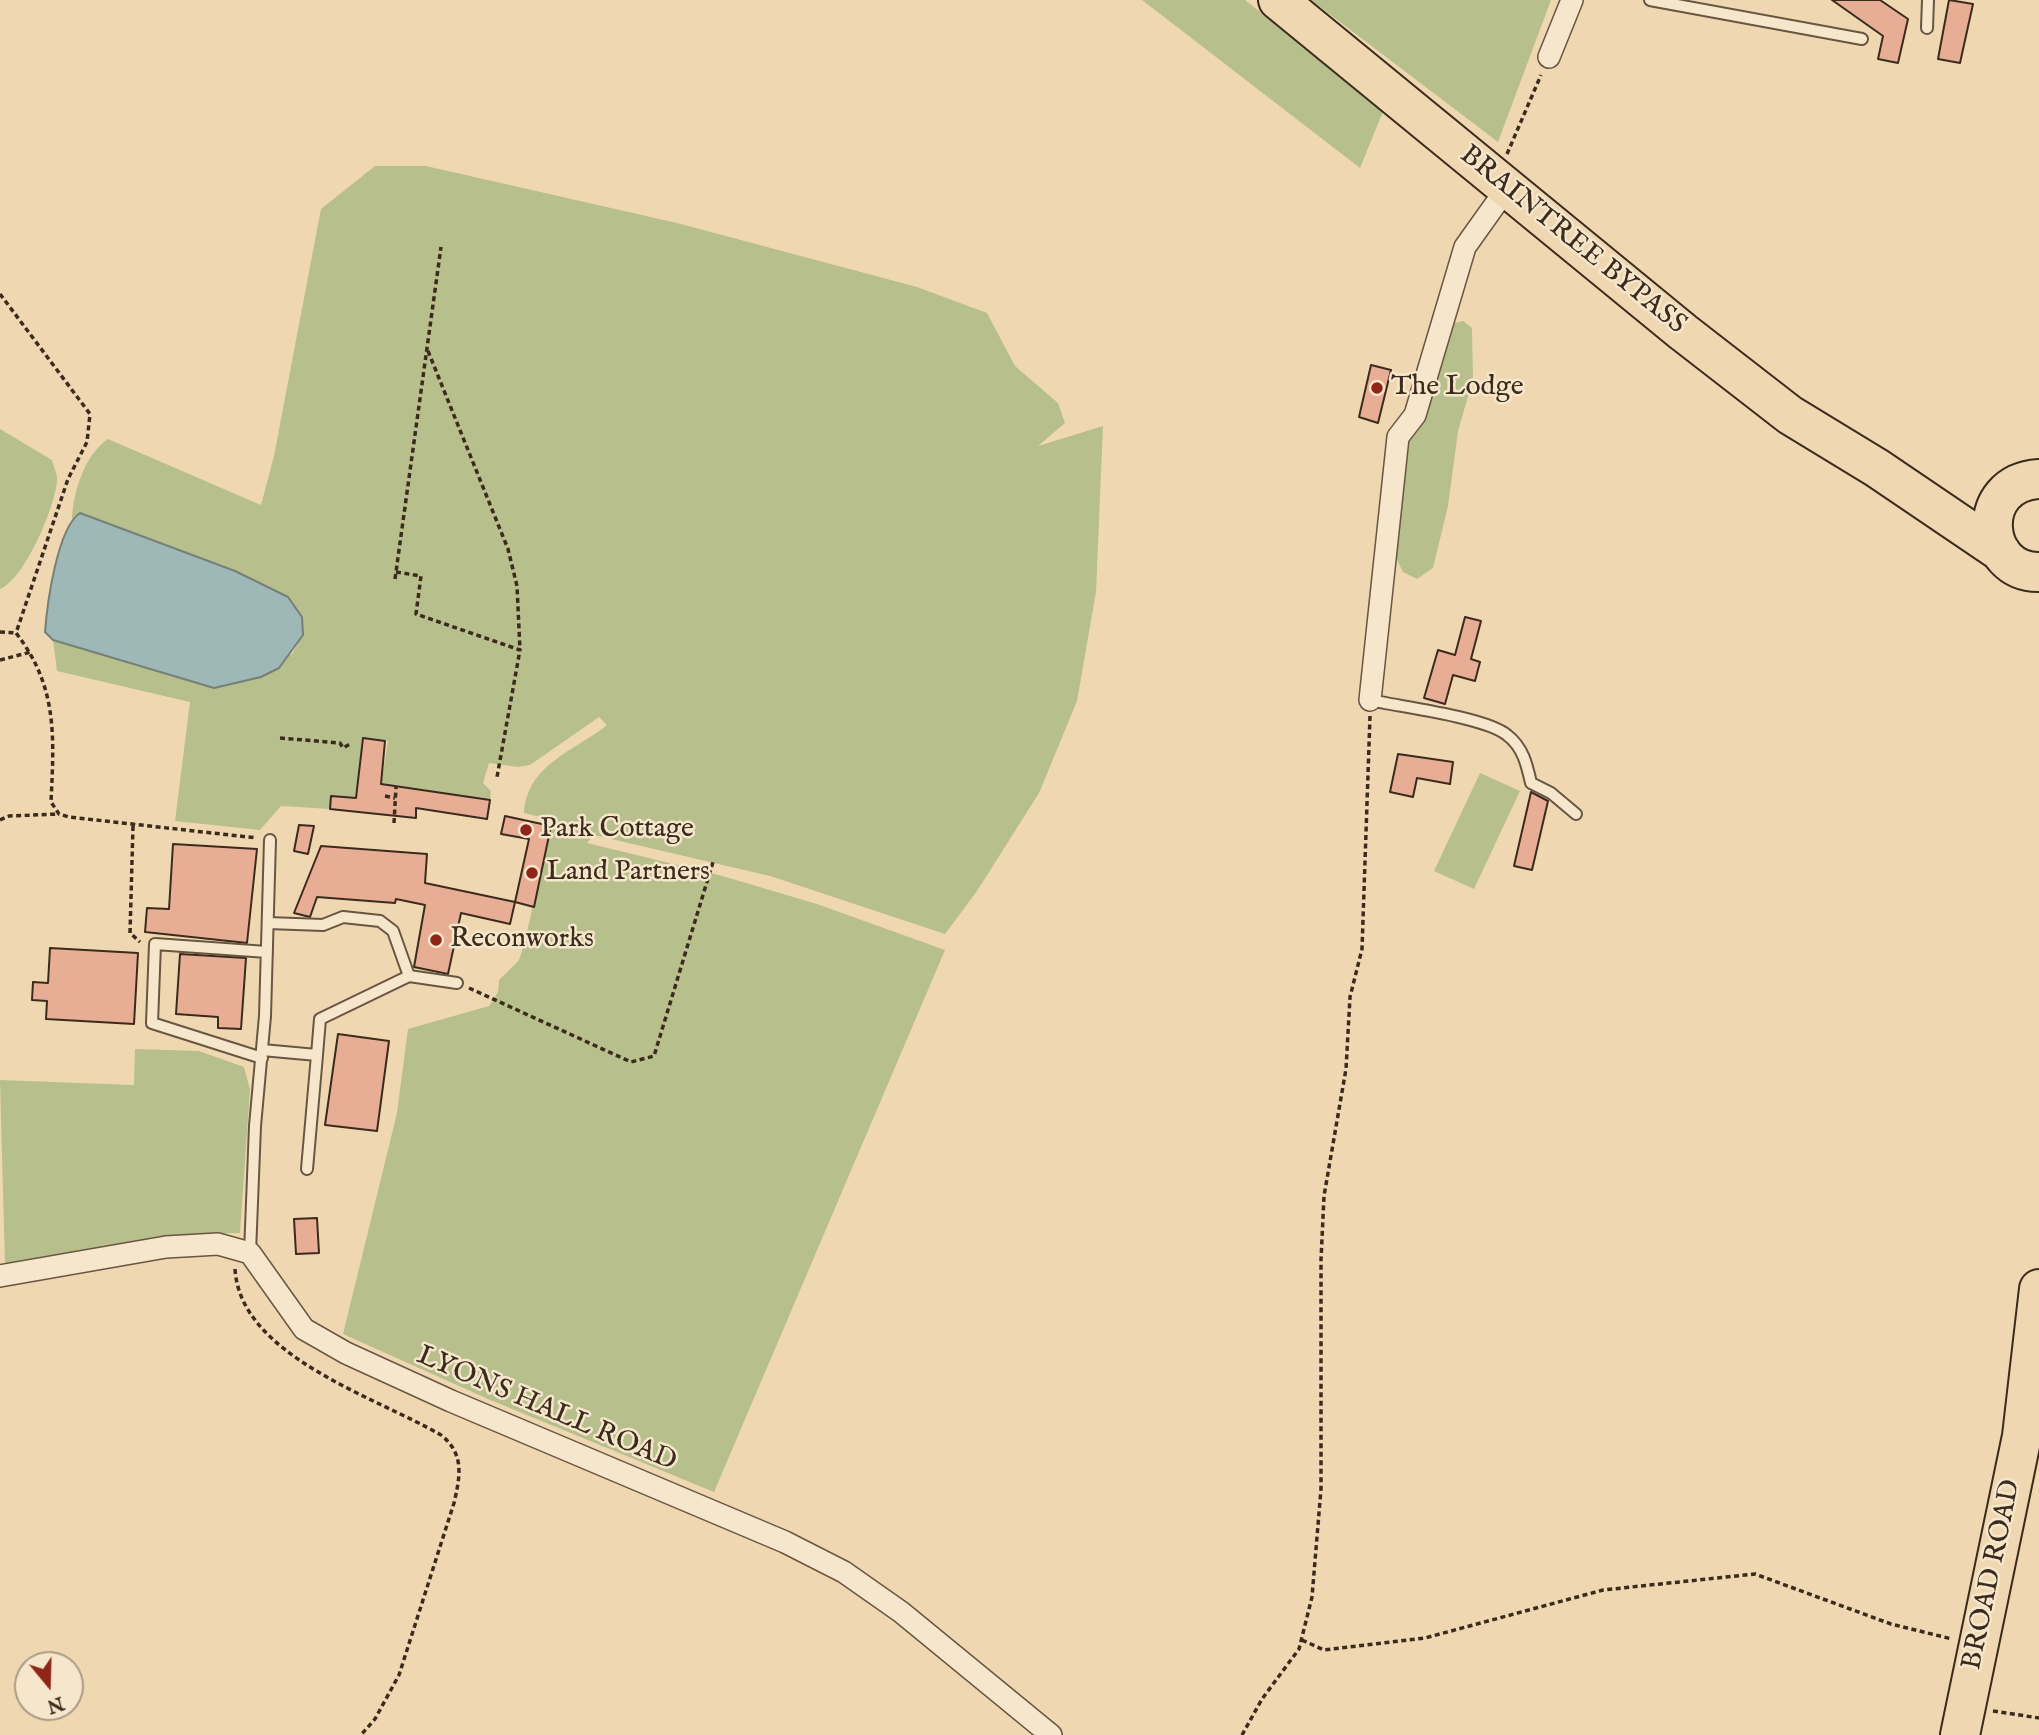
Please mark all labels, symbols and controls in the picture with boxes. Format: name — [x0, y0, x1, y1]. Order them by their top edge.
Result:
street label: BRAINTREE BYPASS — [1452, 139, 1692, 343]
place label: The Lodge — [1391, 371, 1524, 405]
marker: The Lodge — [1369, 380, 1385, 396]
place label: Park Cottage — [540, 813, 694, 847]
marker: Park Cottage — [518, 822, 534, 838]
place label: Land Partners — [546, 856, 710, 890]
marker: Land Partners — [524, 865, 540, 881]
place label: Reconworks — [450, 923, 594, 957]
marker: Reconworks — [428, 932, 444, 948]
street label: LYONS HALL ROAD — [411, 1340, 681, 1480]
street label: BROAD ROAD — [1956, 1477, 2030, 1673]
north arrow — [14, 1651, 84, 1721]
text: N — [44, 1690, 67, 1718]

